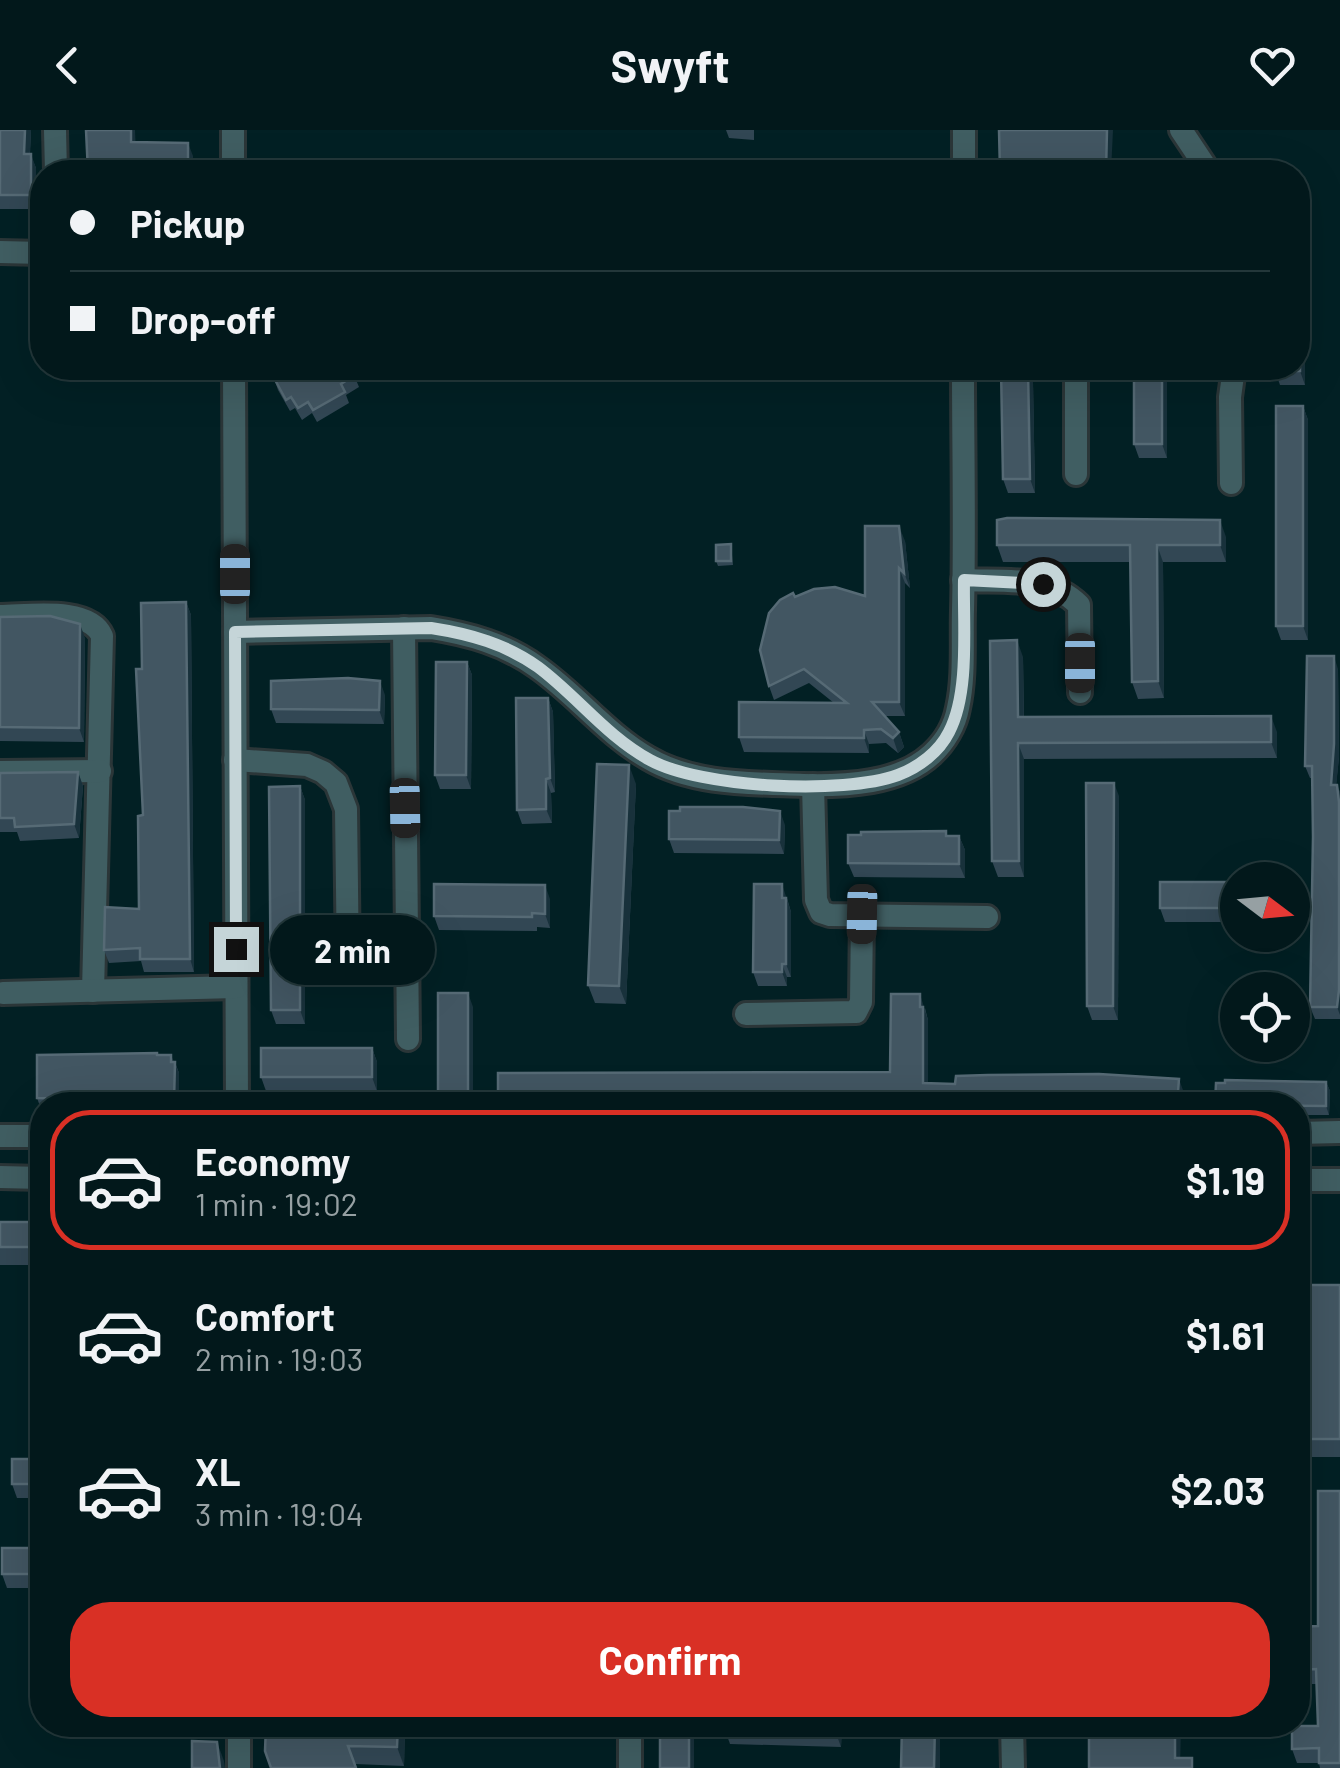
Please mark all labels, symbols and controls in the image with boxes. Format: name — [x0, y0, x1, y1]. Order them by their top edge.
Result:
icon: back — [40, 38, 95, 93]
text: Swyft — [610, 38, 730, 92]
icon: heart — [1245, 38, 1300, 93]
text: Pickup — [130, 200, 245, 246]
text: Drop-off — [130, 296, 276, 342]
car — [220, 544, 250, 604]
route start — [1021, 562, 1066, 607]
car — [1065, 633, 1095, 693]
car — [389, 778, 421, 838]
north arrow — [1220, 862, 1310, 952]
map controls — [1220, 862, 1310, 1062]
car — [846, 884, 878, 944]
callout: 2 min — [271, 914, 436, 984]
route end — [214, 927, 259, 972]
text: 2 min — [314, 931, 391, 969]
button: locate — [1220, 972, 1310, 1062]
icon: car — [75, 1135, 165, 1225]
text: Economy — [195, 1138, 350, 1184]
text: $1.19 — [1186, 1157, 1265, 1203]
text: 1 min · 19:02 — [195, 1184, 358, 1222]
icon: car — [75, 1290, 165, 1380]
text: Comfort — [195, 1293, 335, 1339]
text: $1.61 — [1186, 1312, 1265, 1358]
text: 2 min · 19:03 — [195, 1339, 363, 1377]
icon: car — [75, 1445, 165, 1535]
text: XL — [195, 1448, 241, 1494]
text: $2.03 — [1171, 1467, 1265, 1513]
text: 3 min · 19:04 — [195, 1494, 364, 1532]
button: Confirm — [70, 1602, 1270, 1717]

